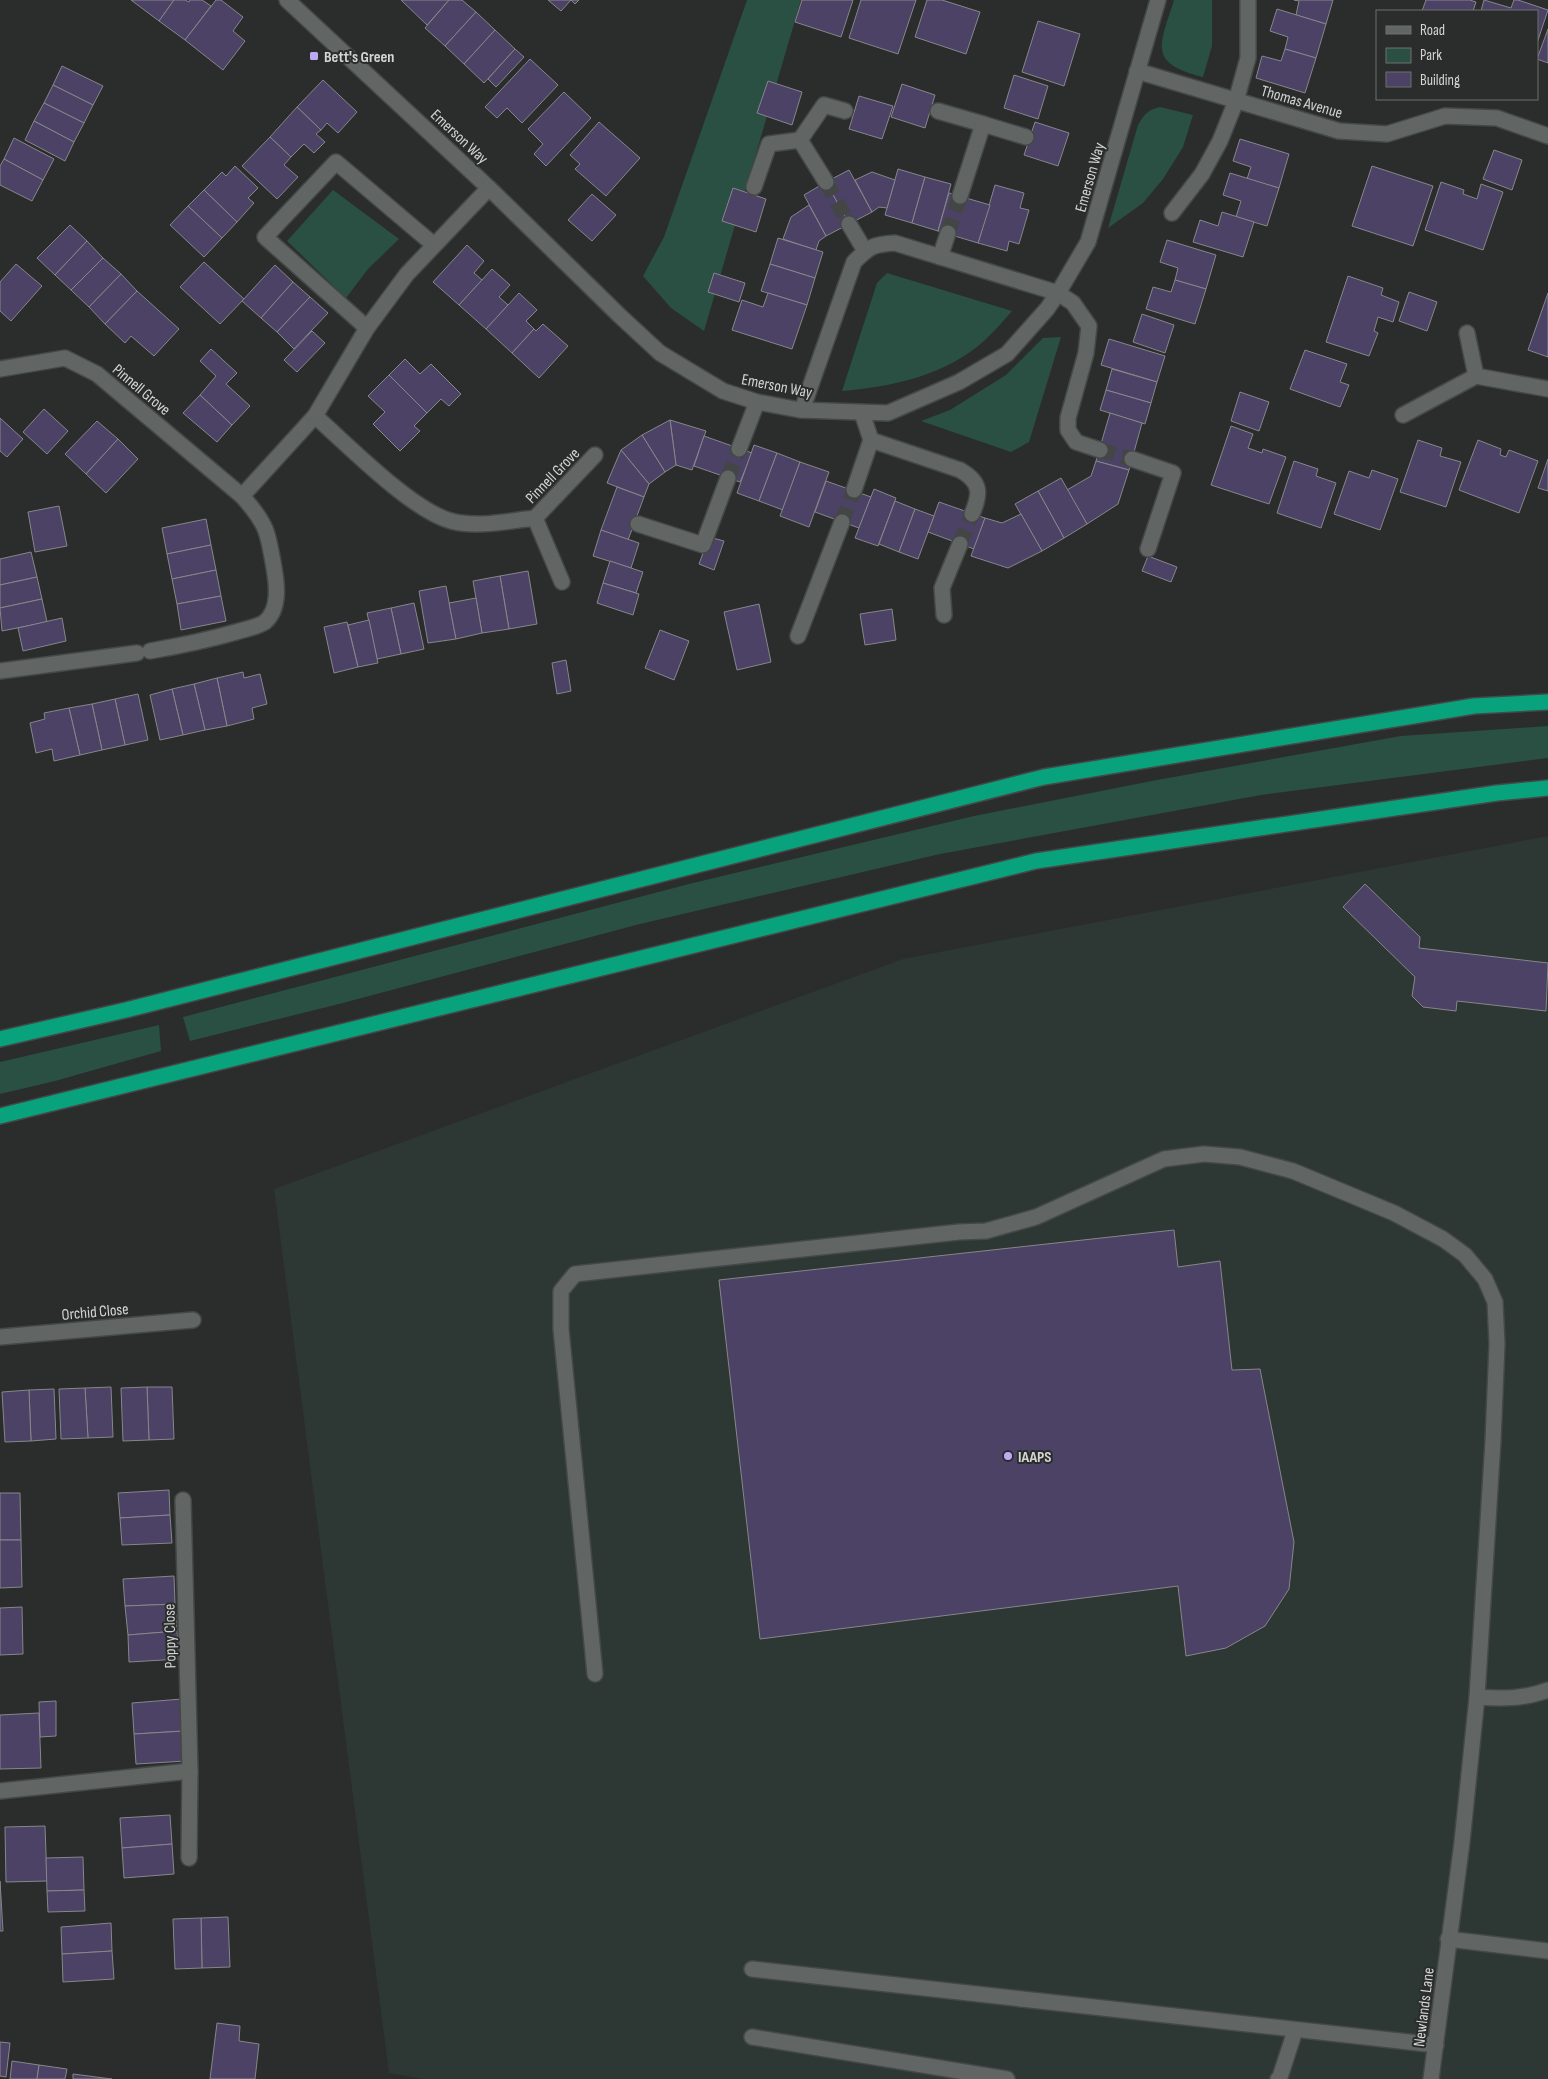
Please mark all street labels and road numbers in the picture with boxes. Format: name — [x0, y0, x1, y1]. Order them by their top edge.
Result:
street label: Thomas Avenue — [1259, 82, 1344, 123]
street label: Emerson Way — [426, 106, 492, 168]
street label: Emerson Way — [1071, 140, 1109, 214]
street label: Pinnell Grove — [108, 360, 174, 420]
street label: Emerson Way — [740, 370, 814, 403]
street label: Pinnell Grove — [522, 444, 584, 508]
street label: Orchid Close — [61, 1300, 129, 1325]
street label: Poppy Close — [160, 1603, 181, 1669]
street label: Newlands Lane — [1410, 1966, 1439, 2048]

